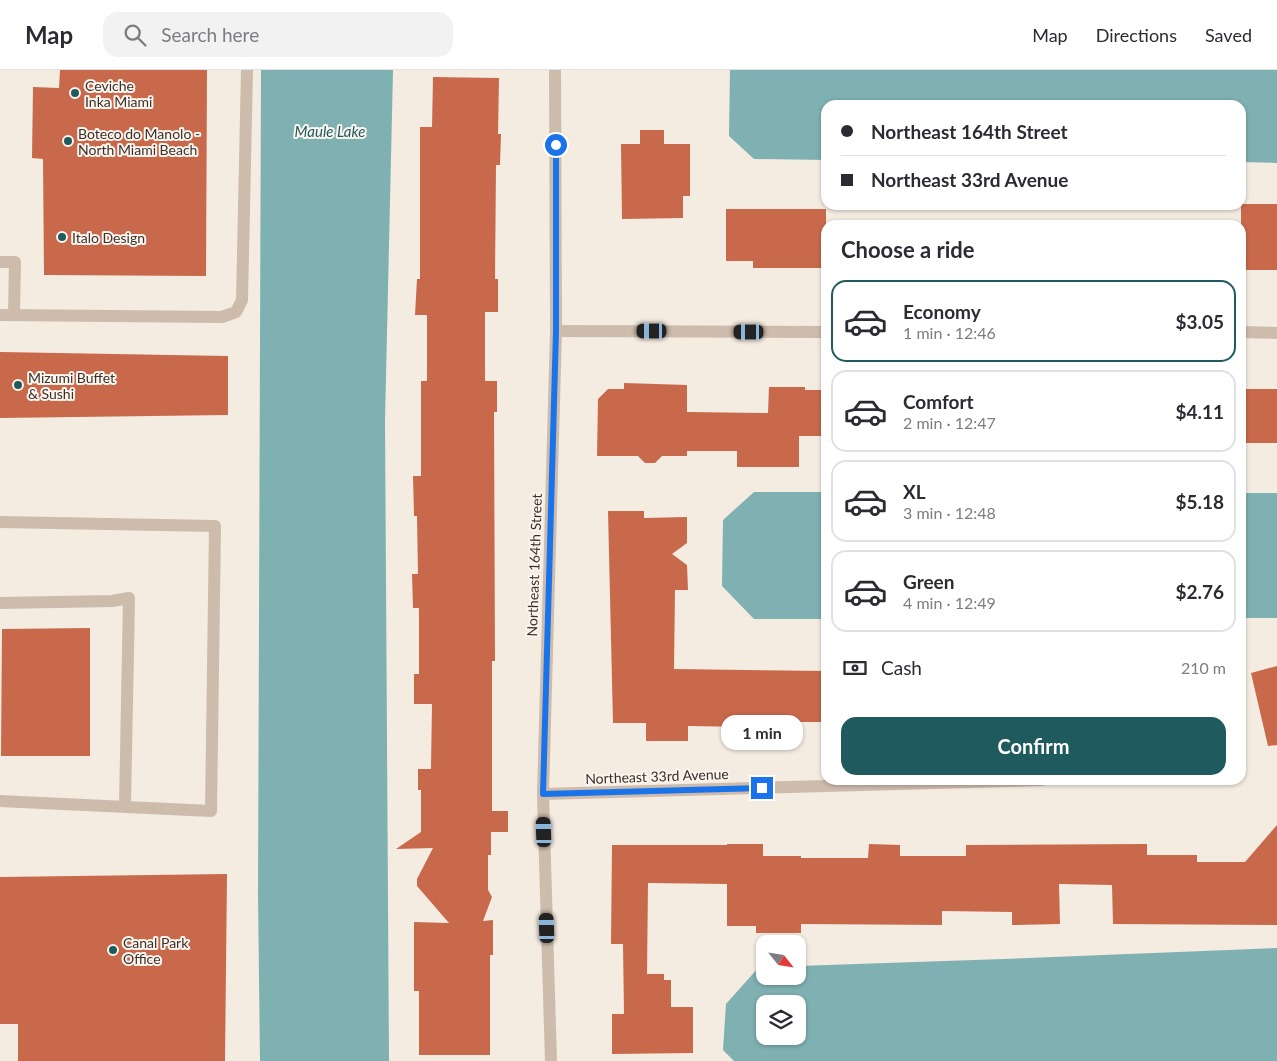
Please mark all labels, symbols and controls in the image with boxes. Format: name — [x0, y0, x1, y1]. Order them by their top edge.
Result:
search box — [103, 12, 453, 57]
text: Map — [25, 20, 73, 49]
icon: search — [121, 21, 149, 49]
text: Search here — [161, 23, 259, 46]
text: Map — [1032, 24, 1068, 46]
text: Directions — [1096, 24, 1177, 46]
text: Saved — [1205, 24, 1252, 46]
place label: Ceviche Inka Miami — [85, 77, 152, 110]
marker: Ceviche Inka Miami — [69, 87, 81, 99]
text: Northeast 164th Street — [871, 120, 1068, 143]
water label: Maule Lake — [295, 122, 365, 140]
place label: Boteco do Manolo - North Miami Beach — [78, 125, 200, 158]
route start — [545, 134, 567, 156]
marker: Boteco do Manolo - North Miami Beach — [62, 135, 74, 147]
text: Northeast 33rd Avenue — [871, 168, 1068, 191]
place label: Italo Design — [72, 229, 145, 246]
marker: Italo Design — [56, 231, 68, 243]
text: Choose a ride — [841, 236, 975, 263]
icon: car — [843, 299, 888, 344]
text: Economy — [903, 300, 981, 323]
text: $3.05 — [1175, 310, 1224, 333]
text: 1 min · 12:46 — [903, 323, 996, 342]
car — [637, 324, 667, 339]
car — [734, 325, 764, 340]
place label: Mizumi Buffet & Sushi — [28, 369, 115, 402]
marker: Mizumi Buffet & Sushi — [12, 379, 24, 391]
icon: car — [843, 389, 888, 434]
text: Comfort — [903, 390, 974, 413]
text: $4.11 — [1175, 400, 1224, 423]
text: 2 min · 12:47 — [903, 413, 996, 432]
icon: car — [843, 479, 888, 524]
text: XL — [903, 480, 926, 503]
text: $5.18 — [1175, 490, 1224, 513]
street label: Northeast 164th Street — [523, 493, 545, 637]
text: 3 min · 12:48 — [903, 503, 996, 522]
icon: car — [843, 569, 888, 614]
text: Green — [903, 570, 954, 593]
text: $2.76 — [1175, 580, 1224, 603]
text: 4 min · 12:49 — [903, 593, 996, 612]
icon: cash — [841, 654, 869, 682]
text: Cash — [881, 656, 922, 679]
text: 210 m — [1181, 658, 1226, 677]
callout: 1 min — [721, 716, 803, 750]
button: Confirm — [841, 717, 1226, 775]
text: 1 min — [742, 723, 782, 742]
street label: Northeast 33rd Avenue — [585, 765, 729, 787]
route end — [751, 777, 773, 799]
car — [535, 817, 552, 847]
car — [538, 913, 555, 943]
place label: Canal Park Office — [123, 934, 189, 967]
north arrow — [756, 935, 806, 985]
map controls — [756, 935, 806, 1045]
marker: Canal Park Office — [107, 944, 119, 956]
button: layers — [756, 995, 806, 1045]

